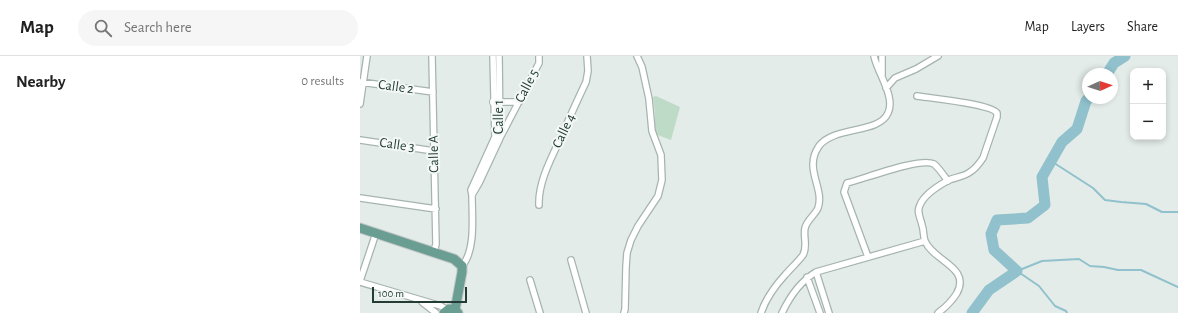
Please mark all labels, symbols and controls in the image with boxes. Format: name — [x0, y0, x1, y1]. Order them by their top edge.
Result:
search box — [78, 10, 358, 46]
icon: search — [92, 17, 114, 39]
text: Map — [20, 18, 54, 37]
text: Search here — [124, 20, 192, 35]
text: Map — [1024, 20, 1049, 34]
text: Layers — [1071, 20, 1105, 34]
text: Share — [1127, 20, 1158, 34]
street label: Calle 5 — [513, 67, 541, 105]
north arrow — [1082, 68, 1118, 104]
map controls — [1130, 68, 1166, 140]
button: + — [1130, 68, 1166, 104]
text: Nearby — [16, 73, 66, 90]
text: 0 results — [301, 75, 344, 88]
street label: Calle 2 — [377, 78, 415, 96]
street label: Calle 1 — [492, 100, 506, 134]
button: − — [1130, 104, 1166, 140]
street label: Calle 4 — [550, 111, 578, 150]
street label: Calle A — [427, 135, 441, 173]
street label: Calle 3 — [379, 136, 416, 154]
scale bar — [372, 285, 467, 304]
text: 100 m — [378, 288, 404, 299]

